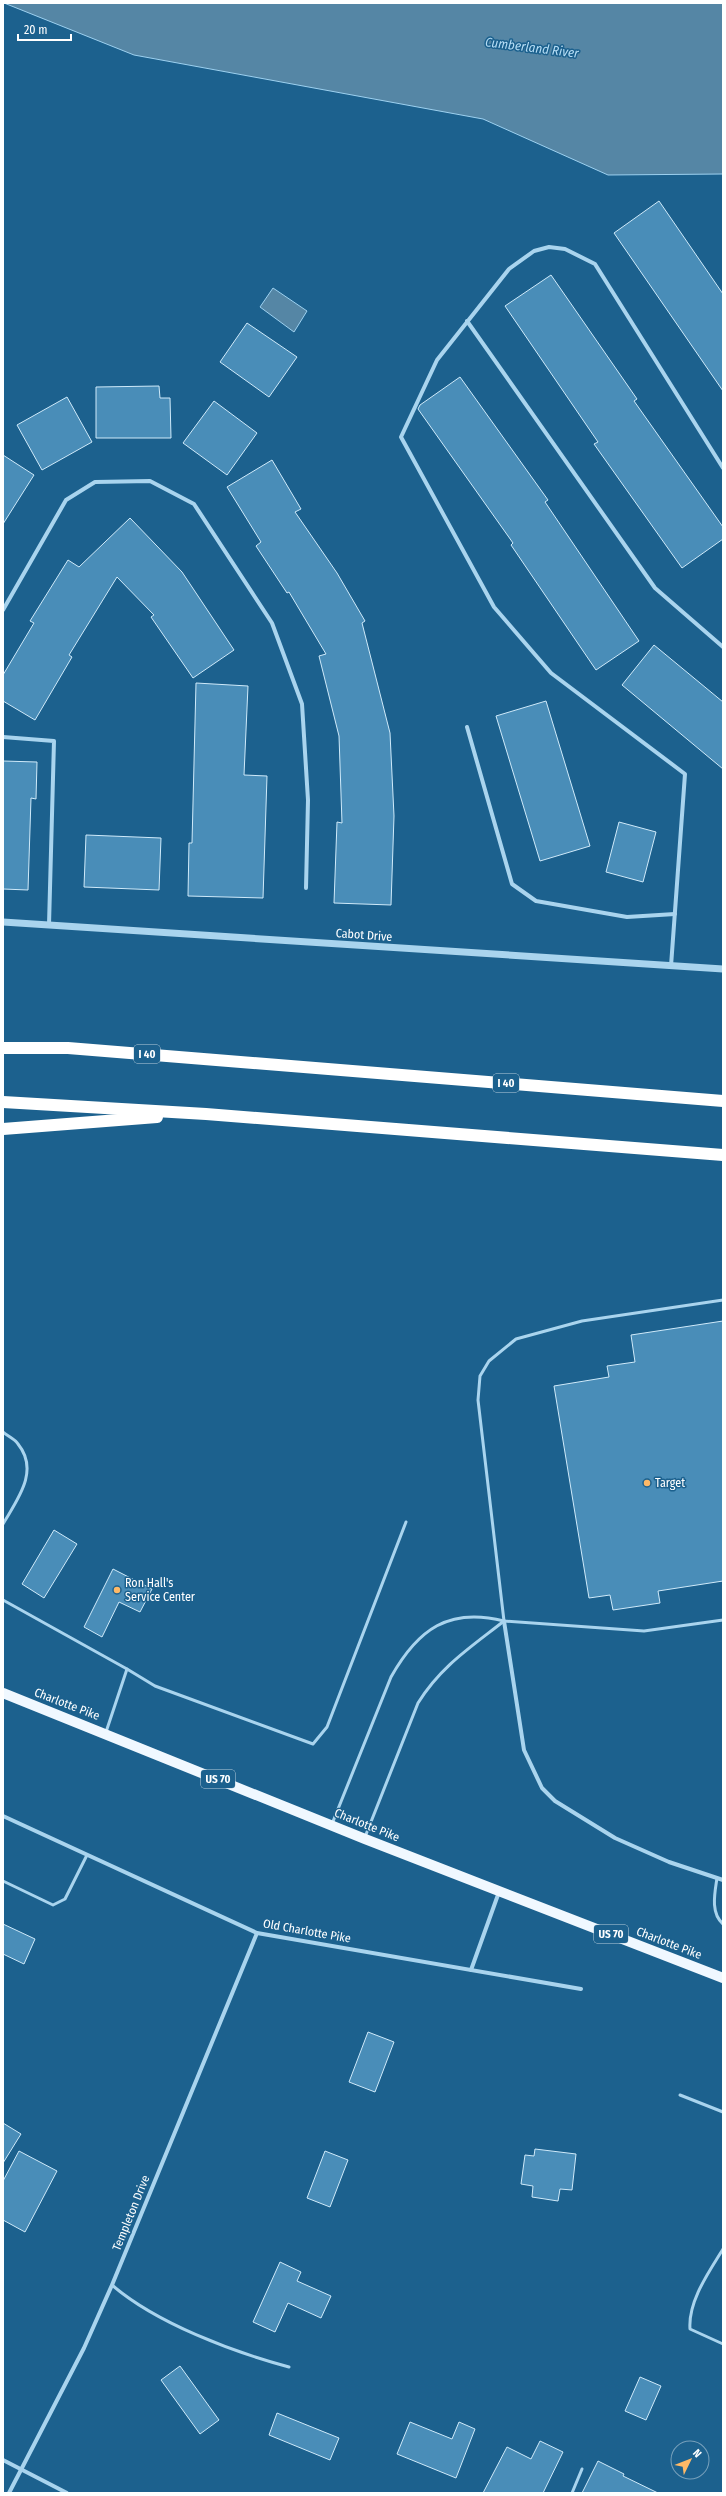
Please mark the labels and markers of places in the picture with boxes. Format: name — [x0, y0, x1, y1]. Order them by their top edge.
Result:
place label: Target — [655, 1476, 685, 1490]
marker: Target — [642, 1478, 652, 1488]
place label: Ron Hall's Service Center — [125, 1576, 196, 1604]
marker: Ron Hall's Service Center — [112, 1585, 122, 1595]

